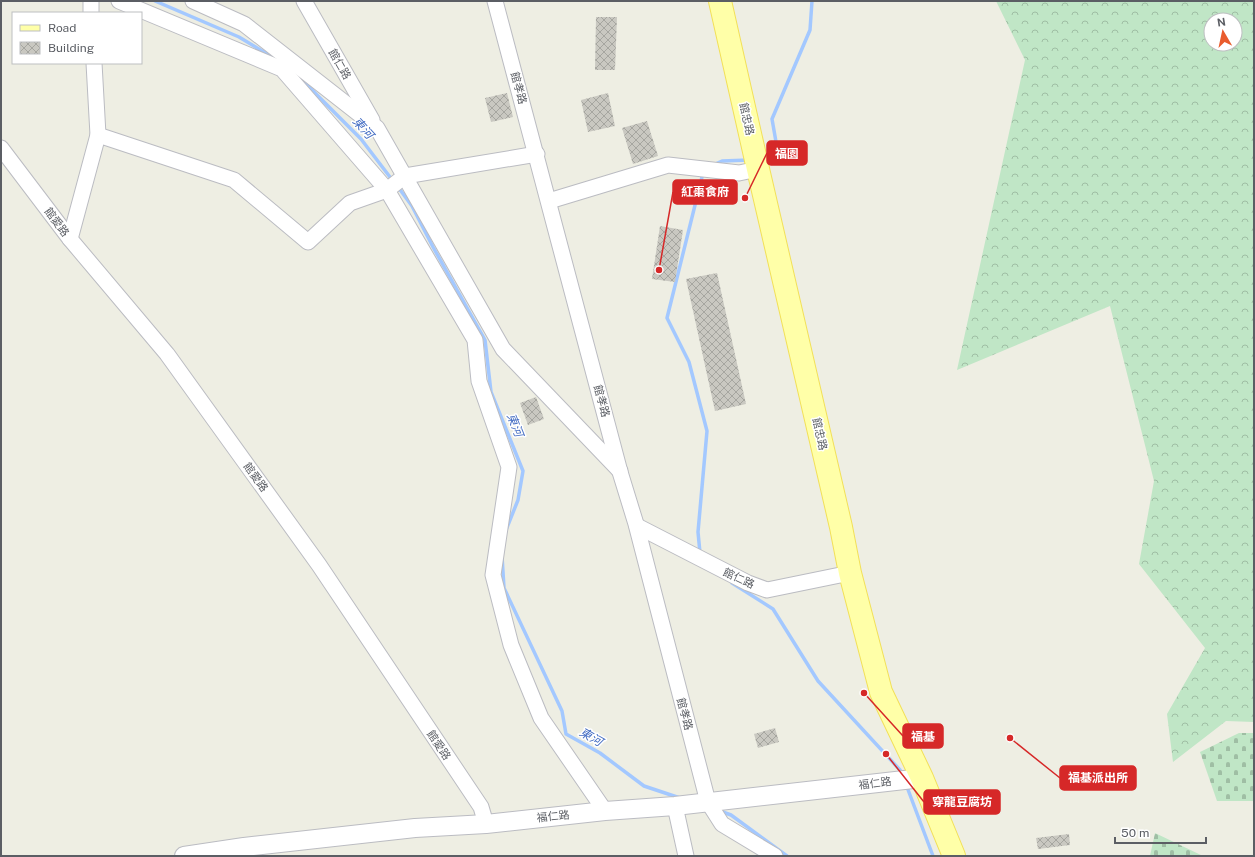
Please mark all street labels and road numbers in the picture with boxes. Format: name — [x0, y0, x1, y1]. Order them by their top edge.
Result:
street label: 館仁路 — [327, 47, 353, 81]
street label: 館孝路 — [509, 71, 529, 105]
street label: 館忠路 — [737, 102, 757, 136]
street label: 館愛路 — [42, 205, 72, 239]
street label: 館孝路 — [592, 384, 612, 418]
street label: 館忠路 — [810, 417, 830, 451]
street label: 館愛路 — [241, 460, 271, 494]
street label: 館仁路 — [722, 566, 756, 590]
street label: 館孝路 — [675, 697, 695, 731]
street label: 館愛路 — [425, 728, 453, 762]
street label: 福仁路 — [858, 775, 892, 791]
street label: 福仁路 — [536, 808, 570, 824]

